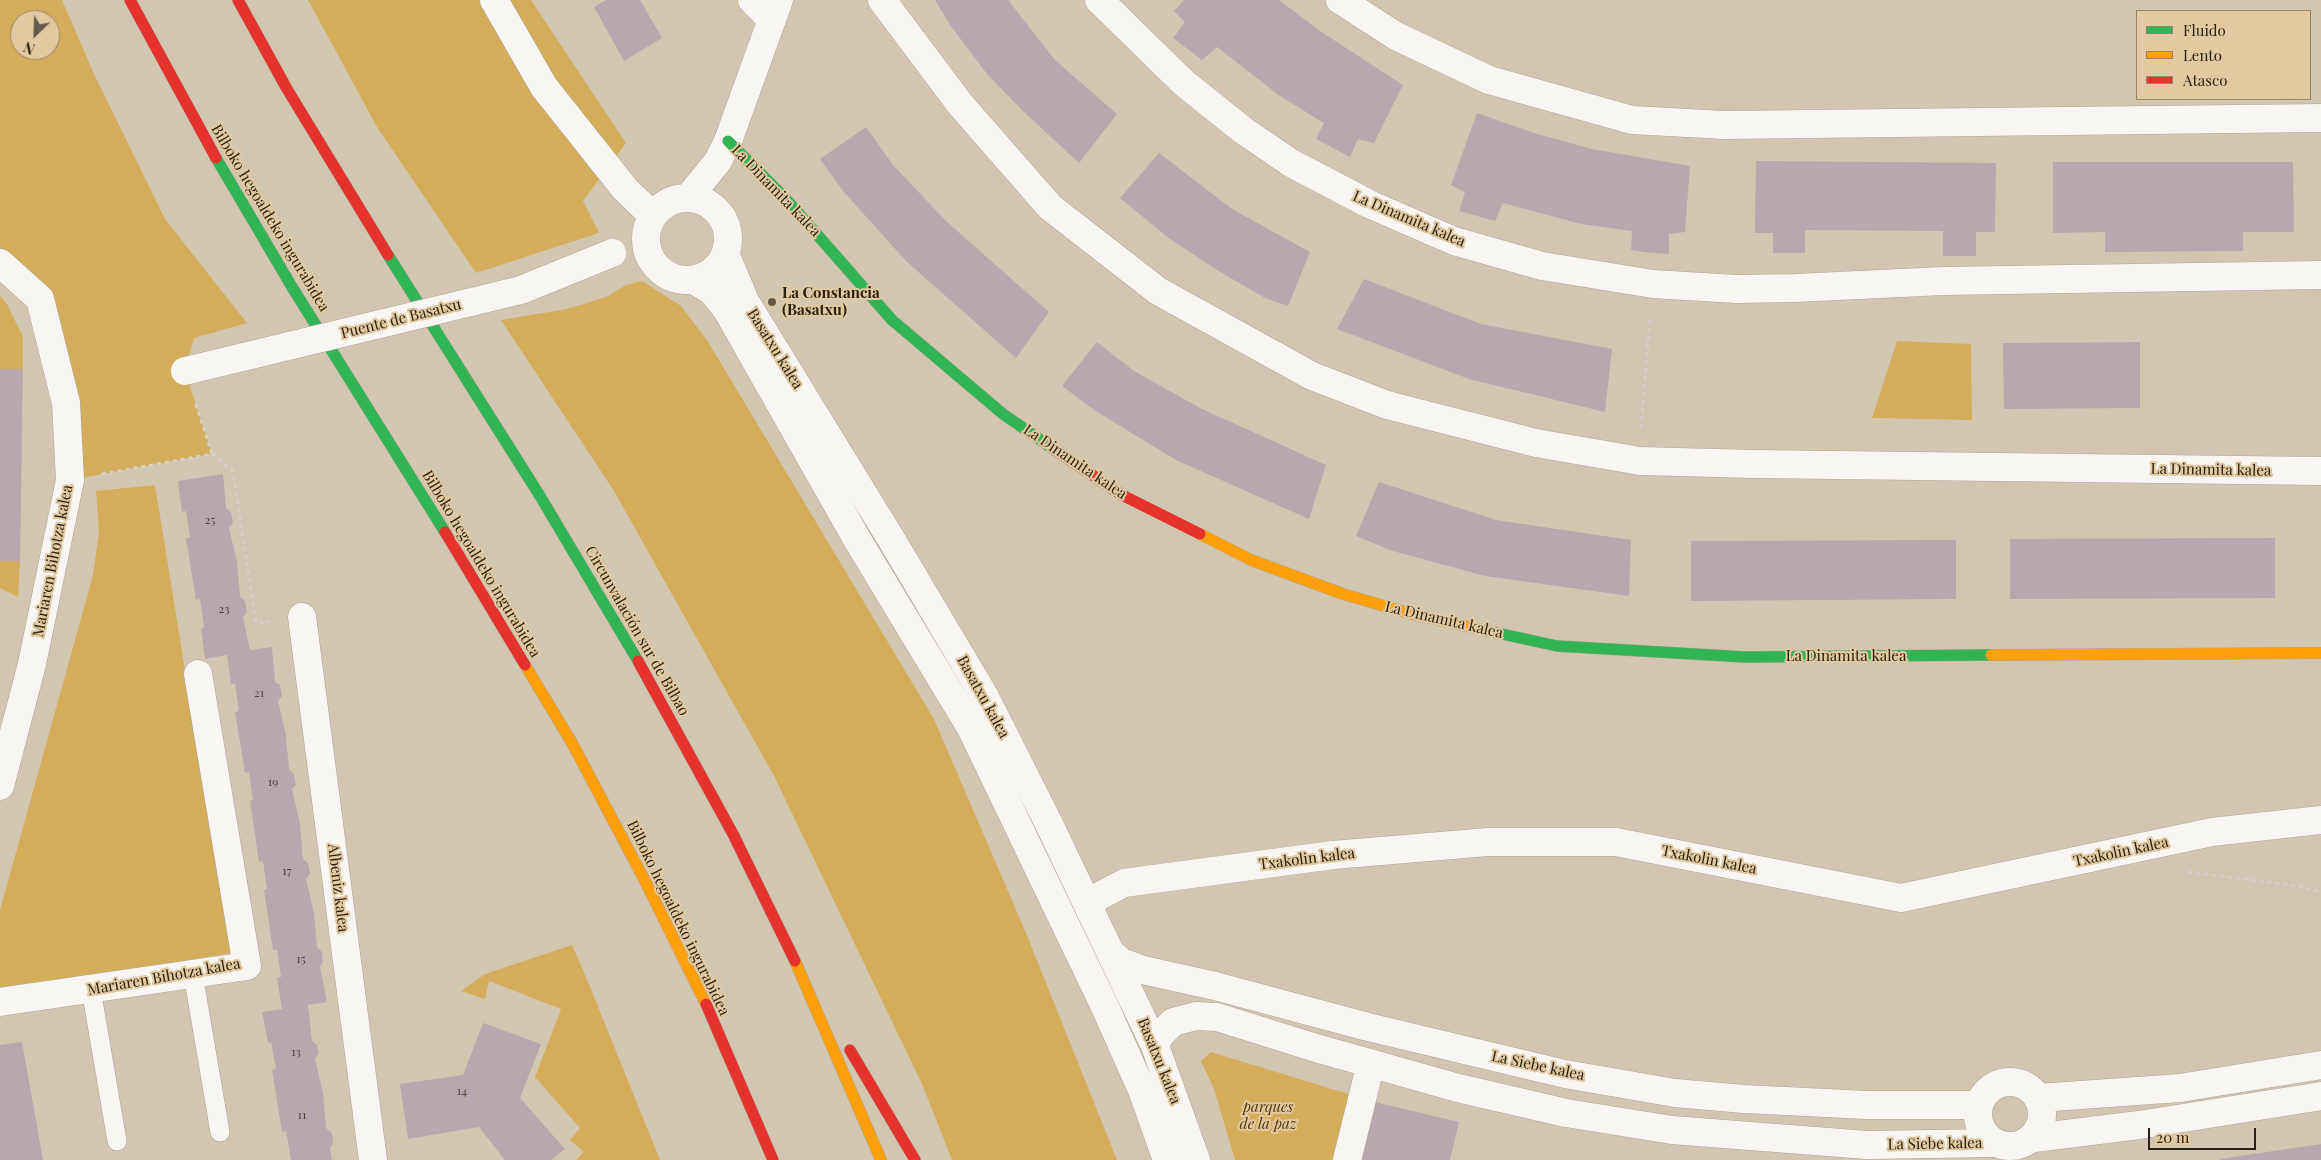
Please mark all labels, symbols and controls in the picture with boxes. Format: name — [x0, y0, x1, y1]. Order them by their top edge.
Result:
north arrow — [10, 10, 60, 60]
legend — [2136, 10, 2311, 100]
text: Fluido — [2183, 20, 2226, 40]
text: N — [21, 38, 38, 59]
text: Lento — [2183, 45, 2222, 65]
text: Atasco — [2183, 70, 2227, 90]
street label: Bilboko hegoaldeko ingurabidea — [207, 121, 333, 315]
street label: La Dinamita kalea — [728, 141, 824, 241]
street label: La Dinamita kalea — [1350, 187, 1468, 251]
place label: La Constancia (Basatxu) — [782, 284, 880, 319]
street label: Puente de Basatxu — [339, 295, 463, 343]
marker: La Constancia (Basatxu) — [766, 296, 778, 308]
street label: Basatxu kalea — [743, 306, 807, 392]
street label: La Dinamita kalea — [1020, 421, 1130, 503]
street label: La Dinamita kalea — [2151, 460, 2271, 480]
street label: Bilboko hegoaldeko ingurabidea — [418, 467, 544, 661]
street label: Mariaren Bihotza kalea — [29, 483, 77, 639]
house number: 25 — [205, 513, 215, 527]
street label: Circunvalación sur de Bilbao — [581, 543, 693, 719]
street label: La Dinamita kalea — [1383, 598, 1505, 642]
house number: 23 — [218, 602, 230, 616]
street label: La Dinamita kalea — [1786, 647, 1906, 665]
street label: Basatxu kalea — [953, 653, 1013, 741]
house number: 21 — [254, 686, 264, 700]
house number: 19 — [268, 775, 278, 789]
street label: Bilboko hegoaldeko ingurabidea — [623, 817, 733, 1019]
street label: Txakolin kalea — [2072, 833, 2170, 871]
street label: Txakolin kalea — [1660, 842, 1758, 878]
street label: Albeniz kalea — [324, 843, 352, 933]
street label: Txakolin kalea — [1258, 844, 1356, 874]
house number: 17 — [282, 864, 292, 878]
house number: 15 — [296, 952, 306, 966]
street label: Mariaren Bihotza kalea — [86, 955, 242, 999]
street label: Basatxu kalea — [1134, 1015, 1184, 1107]
house number: 13 — [291, 1045, 301, 1059]
street label: La Siebe kalea — [1490, 1047, 1586, 1085]
house number: 14 — [457, 1084, 467, 1098]
park label: parques de la paz — [1240, 1098, 1296, 1133]
house number: 11 — [298, 1108, 306, 1122]
scale bar — [2151, 1118, 2258, 1150]
text: 20 m — [2156, 1127, 2189, 1147]
street label: La Siebe kalea — [1888, 1134, 1982, 1154]

